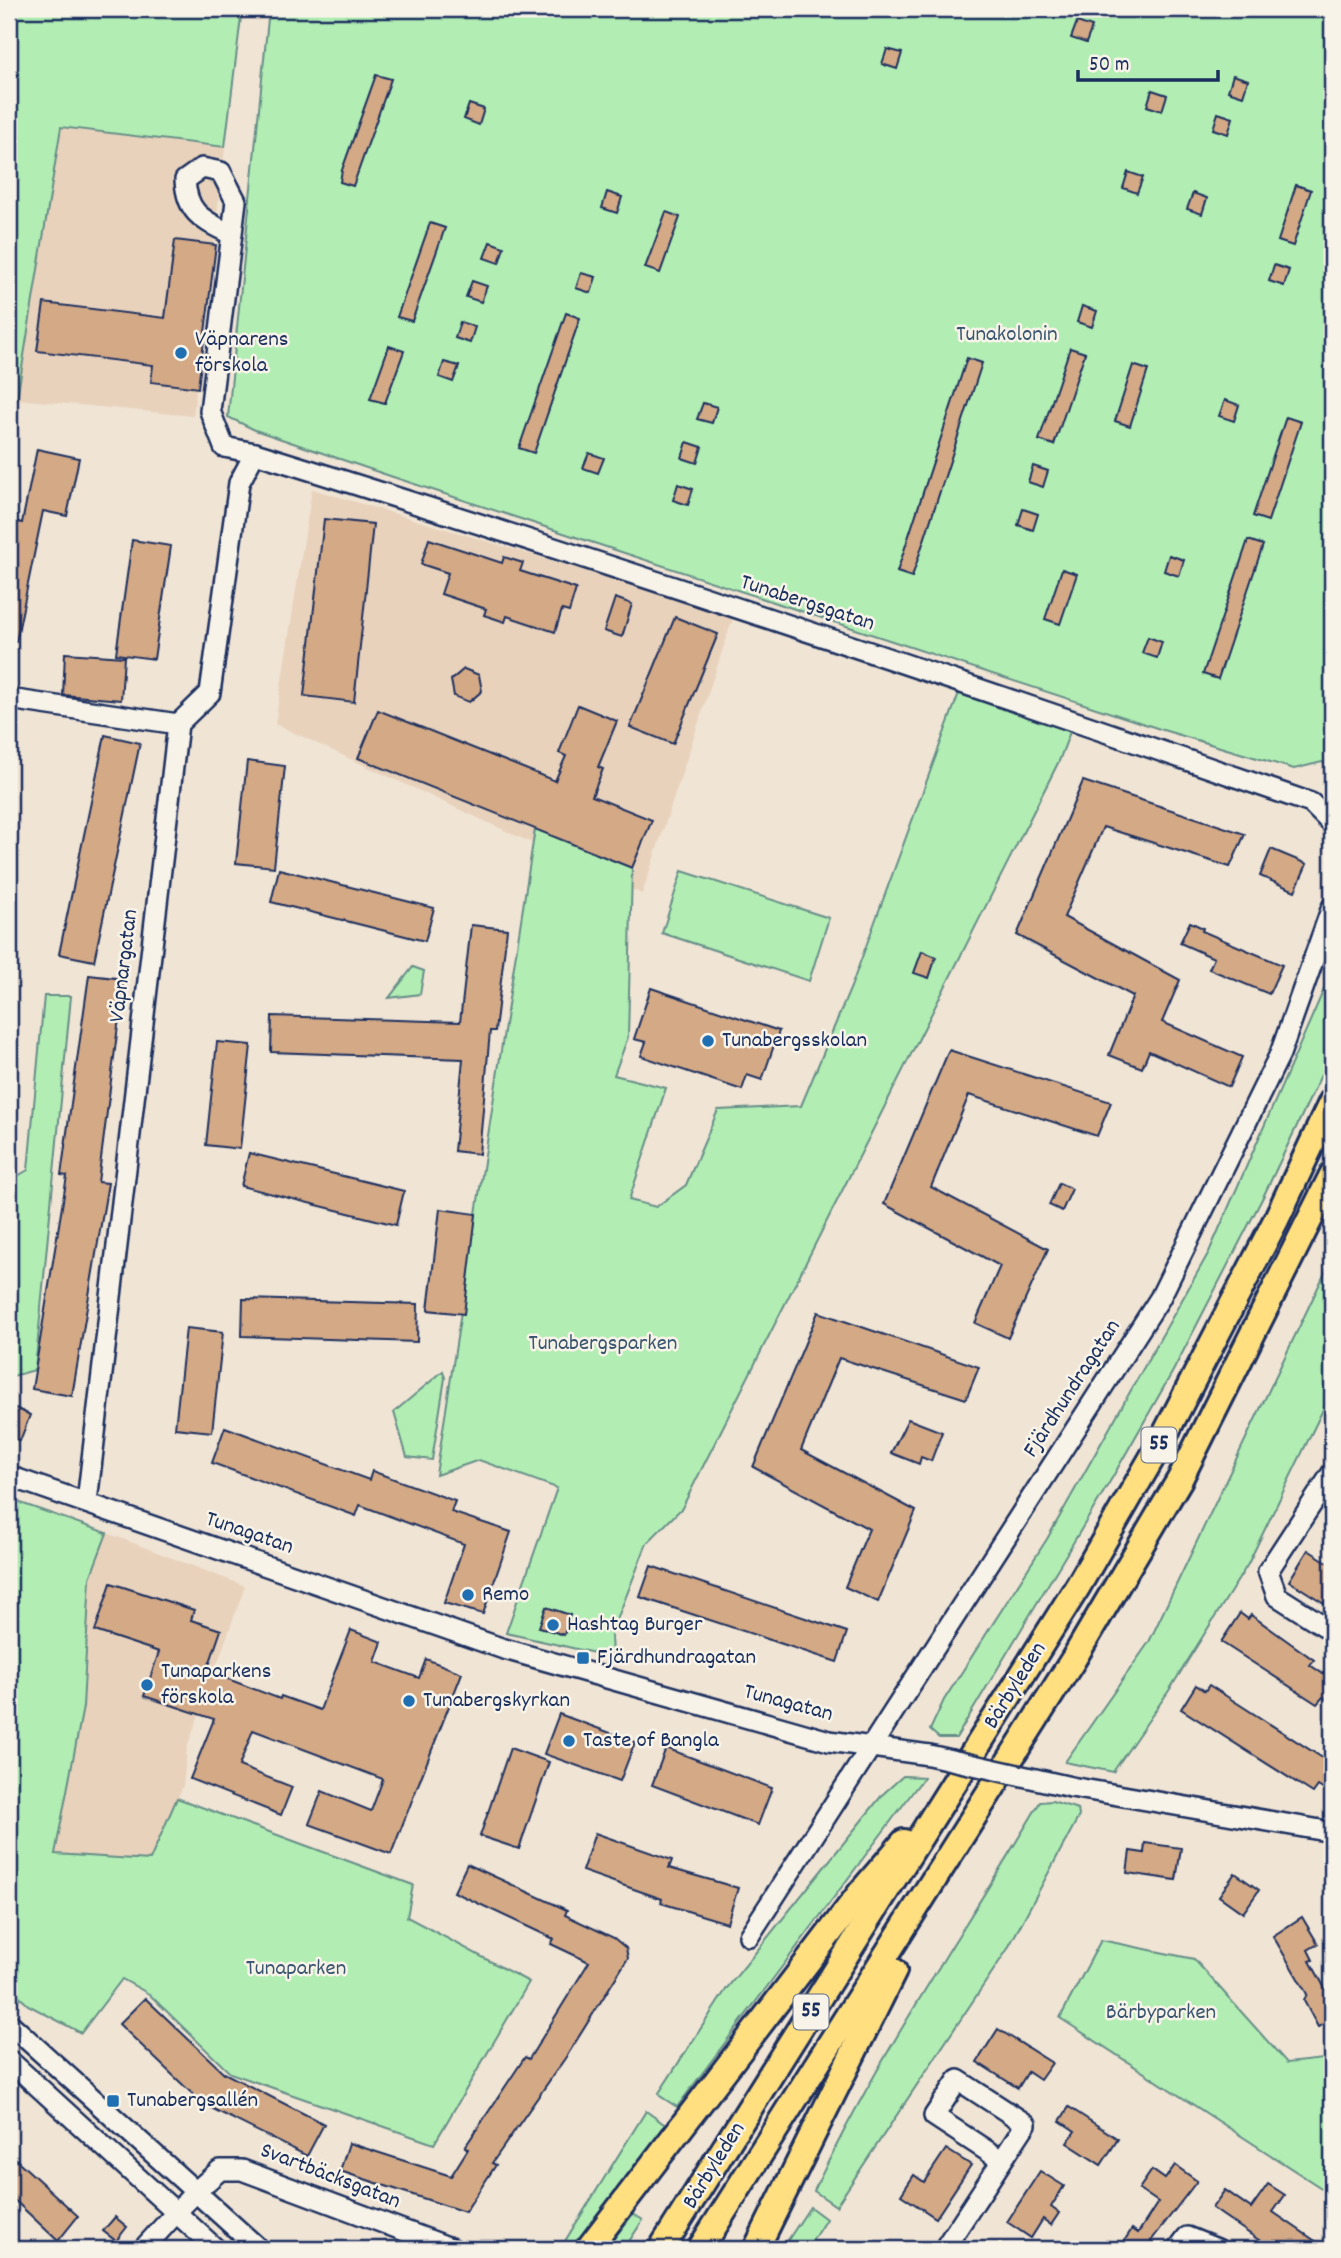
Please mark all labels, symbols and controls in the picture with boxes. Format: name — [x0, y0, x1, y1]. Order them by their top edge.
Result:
scale bar — [1078, 38, 1218, 82]
text: 50 m — [1089, 51, 1129, 81]
park label: Tunakolonin — [956, 319, 1058, 352]
place label: Väpnarens förskola — [195, 324, 289, 383]
marker: Väpnarens förskola — [173, 345, 189, 361]
street label: Tunabergsgatan — [735, 567, 879, 641]
street label: Väpnargatan — [102, 907, 148, 1025]
place label: Tunabergsskolan — [722, 1025, 867, 1058]
marker: Tunabergsskolan — [700, 1033, 716, 1049]
street label: Fjärdhundragatan — [1016, 1313, 1130, 1465]
park label: Tunabergsparken — [529, 1328, 678, 1361]
road number: 55 — [1142, 1428, 1176, 1462]
street label: Tunagatan — [200, 1504, 298, 1564]
place label: Remo — [482, 1579, 529, 1612]
marker: Remo — [460, 1587, 476, 1603]
place label: Hashtag Burger — [567, 1609, 703, 1642]
marker: Hashtag Burger — [545, 1617, 561, 1633]
street label: Bärbyleden — [976, 1636, 1056, 1736]
place label: Fjärdhundragatan — [597, 1642, 756, 1675]
marker: Fjärdhundragatan — [575, 1650, 591, 1666]
place label: Tunaparkens förskola — [161, 1656, 271, 1715]
street label: Tunagatan — [740, 1676, 836, 1732]
marker: Tunaparkens förskola — [139, 1677, 155, 1693]
place label: Tunabergskyrkan — [423, 1685, 570, 1718]
marker: Tunabergskyrkan — [401, 1693, 417, 1709]
place label: Taste of Bangla — [583, 1725, 720, 1758]
marker: Taste of Bangla — [561, 1733, 577, 1749]
park label: Tunaparken — [246, 1953, 346, 1986]
road number: 55 — [794, 1994, 828, 2030]
park label: Bärbyparken — [1106, 1997, 1216, 2030]
place label: Tunabergsallén — [127, 2085, 258, 2118]
marker: Tunabergsallén — [105, 2093, 121, 2109]
street label: Bärbyleden — [675, 2116, 755, 2216]
street label: Svartbäcksgatan — [255, 2135, 405, 2219]

